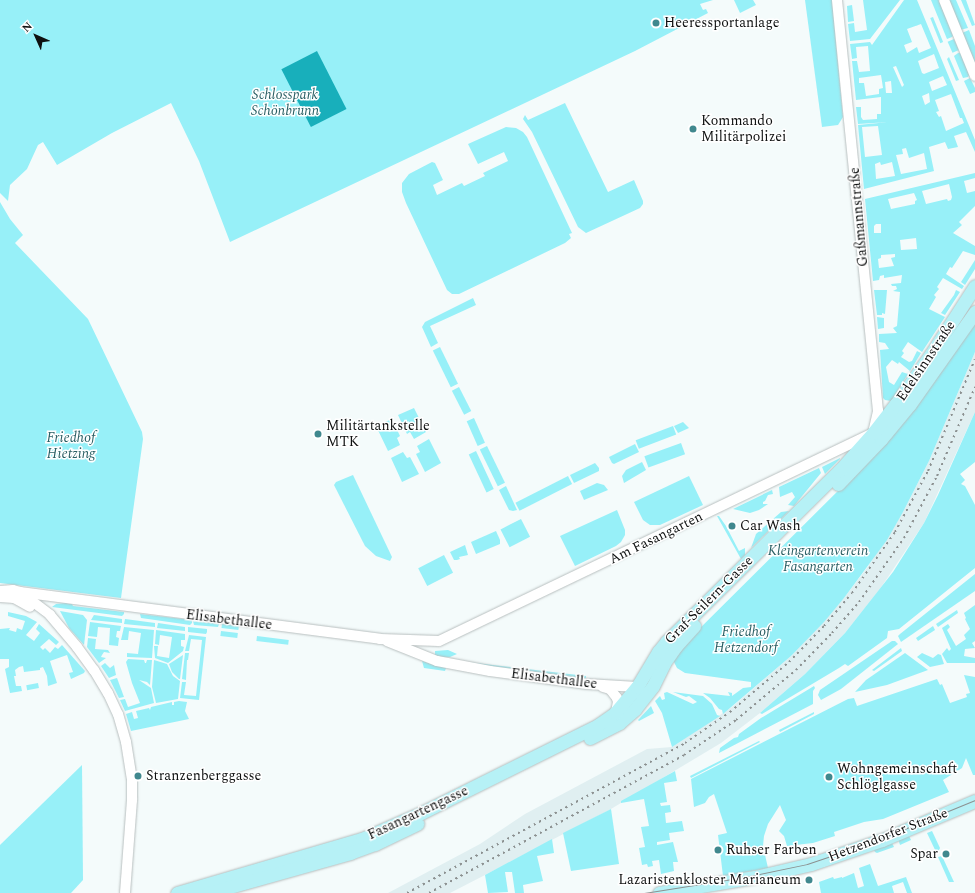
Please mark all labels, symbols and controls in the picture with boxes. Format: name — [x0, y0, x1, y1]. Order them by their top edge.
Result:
place label: Heeressportanlage — [664, 15, 779, 31]
north arrow — [16, 16, 56, 56]
text: N — [18, 18, 36, 36]
marker: Heeressportanlage — [651, 18, 661, 28]
park label: Schlosspark Schönbrunn — [251, 87, 319, 120]
place label: Kommando Militärpolizei — [701, 113, 786, 146]
marker: Kommando Militärpolizei — [688, 124, 698, 134]
street label: Gaßmannstraße — [846, 167, 872, 267]
street label: Edelsinnstraße — [893, 318, 959, 404]
place label: Militärtankstelle MTK — [326, 418, 430, 450]
marker: Militärtankstelle MTK — [313, 429, 323, 439]
park label: Friedhof Hietzing — [47, 430, 95, 462]
street label: Am Fasangarten — [606, 508, 706, 568]
place label: Car Wash — [740, 518, 801, 534]
marker: Car Wash — [727, 521, 737, 531]
park label: Kleingartenverein Fasangarten — [768, 543, 868, 576]
street label: Graf-Seilern-Gasse — [661, 552, 757, 648]
street label: Elisabethallee — [185, 606, 273, 634]
park label: Friedhof Hetzendorf — [714, 624, 778, 656]
street label: Elisabethallee — [510, 665, 598, 693]
place label: Wohngemeinschaft Schlöglgasse — [837, 761, 957, 794]
place label: Stranzenberggasse — [146, 768, 261, 784]
marker: Stranzenberggasse — [133, 771, 143, 781]
marker: Wohngemeinschaft Schlöglgasse — [824, 772, 834, 782]
street label: Fasangartengasse — [365, 782, 471, 844]
street label: Hetzendorfer Straße — [826, 804, 950, 866]
place label: Ruhser Farben — [726, 842, 817, 858]
marker: Ruhser Farben — [713, 845, 723, 855]
place label: Spar — [910, 846, 938, 862]
marker: Spar — [941, 849, 951, 859]
place label: Lazaristenkloster Marianeum — [618, 872, 801, 888]
marker: Lazaristenkloster Marianeum — [804, 875, 814, 885]

